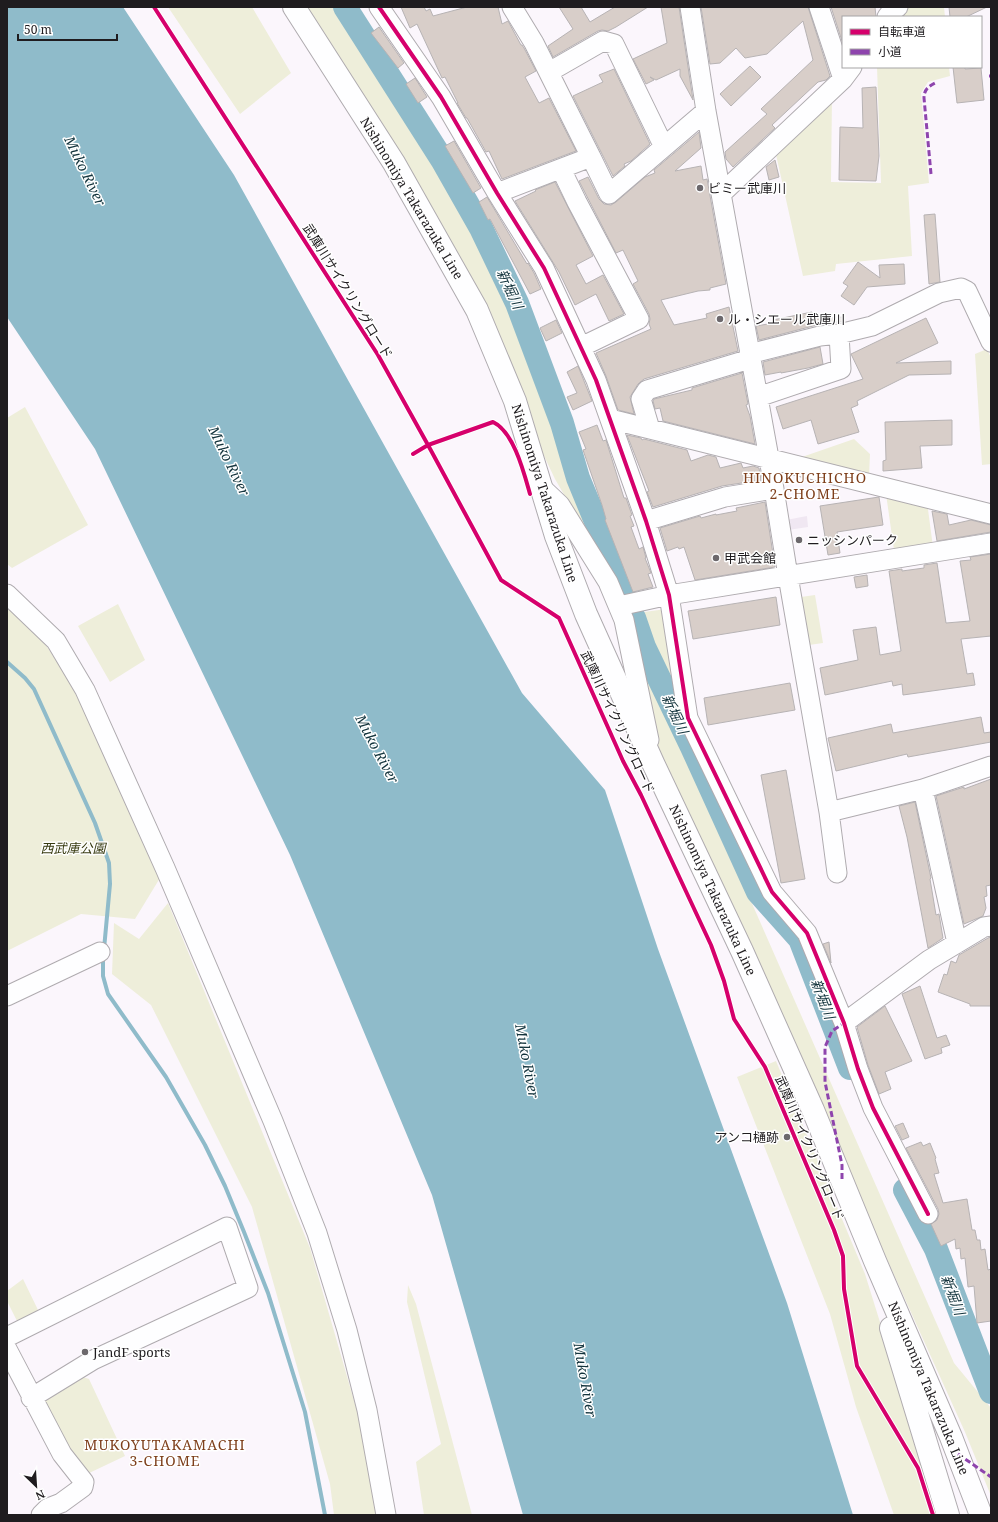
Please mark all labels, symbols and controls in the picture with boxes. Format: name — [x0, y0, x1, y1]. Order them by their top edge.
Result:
scale bar — [18, 16, 117, 42]
legend — [842, 16, 982, 68]
text: 50 m — [24, 21, 52, 38]
text: 自転車道 — [878, 23, 926, 40]
text: 小道 — [878, 43, 902, 60]
street label: Nishinomiya Takarazuka Line — [356, 113, 468, 283]
water label: Muko River — [60, 132, 111, 209]
place label: ビミー武庫川 — [708, 179, 786, 197]
marker: ビミー武庫川 — [695, 183, 705, 193]
street label: 武庫川サイクリングロード — [299, 220, 397, 362]
water label: 新堀川 — [493, 266, 529, 314]
place label: ル・シエール武庫川 — [728, 310, 845, 328]
marker: ル・シエール武庫川 — [715, 314, 725, 324]
street label: Nishinomiya Takarazuka Line — [508, 402, 582, 585]
water label: Muko River — [204, 422, 255, 499]
district label: HINOKUCHICHO 2-CHOME — [743, 468, 867, 503]
place label: ニッシンパーク — [807, 531, 898, 549]
marker: ニッシンパーク — [794, 535, 804, 545]
place label: 甲武会館 — [724, 549, 776, 567]
marker: 甲武会館 — [711, 553, 721, 563]
street label: 武庫川サイクリングロード — [577, 648, 659, 796]
water label: 新堀川 — [658, 691, 694, 739]
water label: Muko River — [351, 710, 404, 787]
street label: Nishinomiya Takarazuka Line — [665, 802, 761, 978]
park label: 西武庫公園 — [40, 839, 107, 857]
water label: 新堀川 — [807, 976, 841, 1024]
water label: Muko River — [511, 1021, 544, 1100]
street label: 武庫川サイクリングロード — [771, 1073, 849, 1223]
place label: アンコ樋跡 — [715, 1128, 779, 1146]
marker: アンコ樋跡 — [782, 1132, 792, 1142]
water label: 新堀川 — [937, 1272, 971, 1320]
street label: Nishinomiya Takarazuka Line — [884, 1299, 974, 1477]
water label: Muko River — [569, 1340, 601, 1419]
place label: JandF sports — [92, 1343, 170, 1361]
marker: JandF sports — [80, 1347, 90, 1357]
district label: MUKOYUTAKAMACHI 3-CHOME — [84, 1435, 246, 1470]
north arrow — [16, 1466, 56, 1506]
text: N — [33, 1487, 48, 1504]

